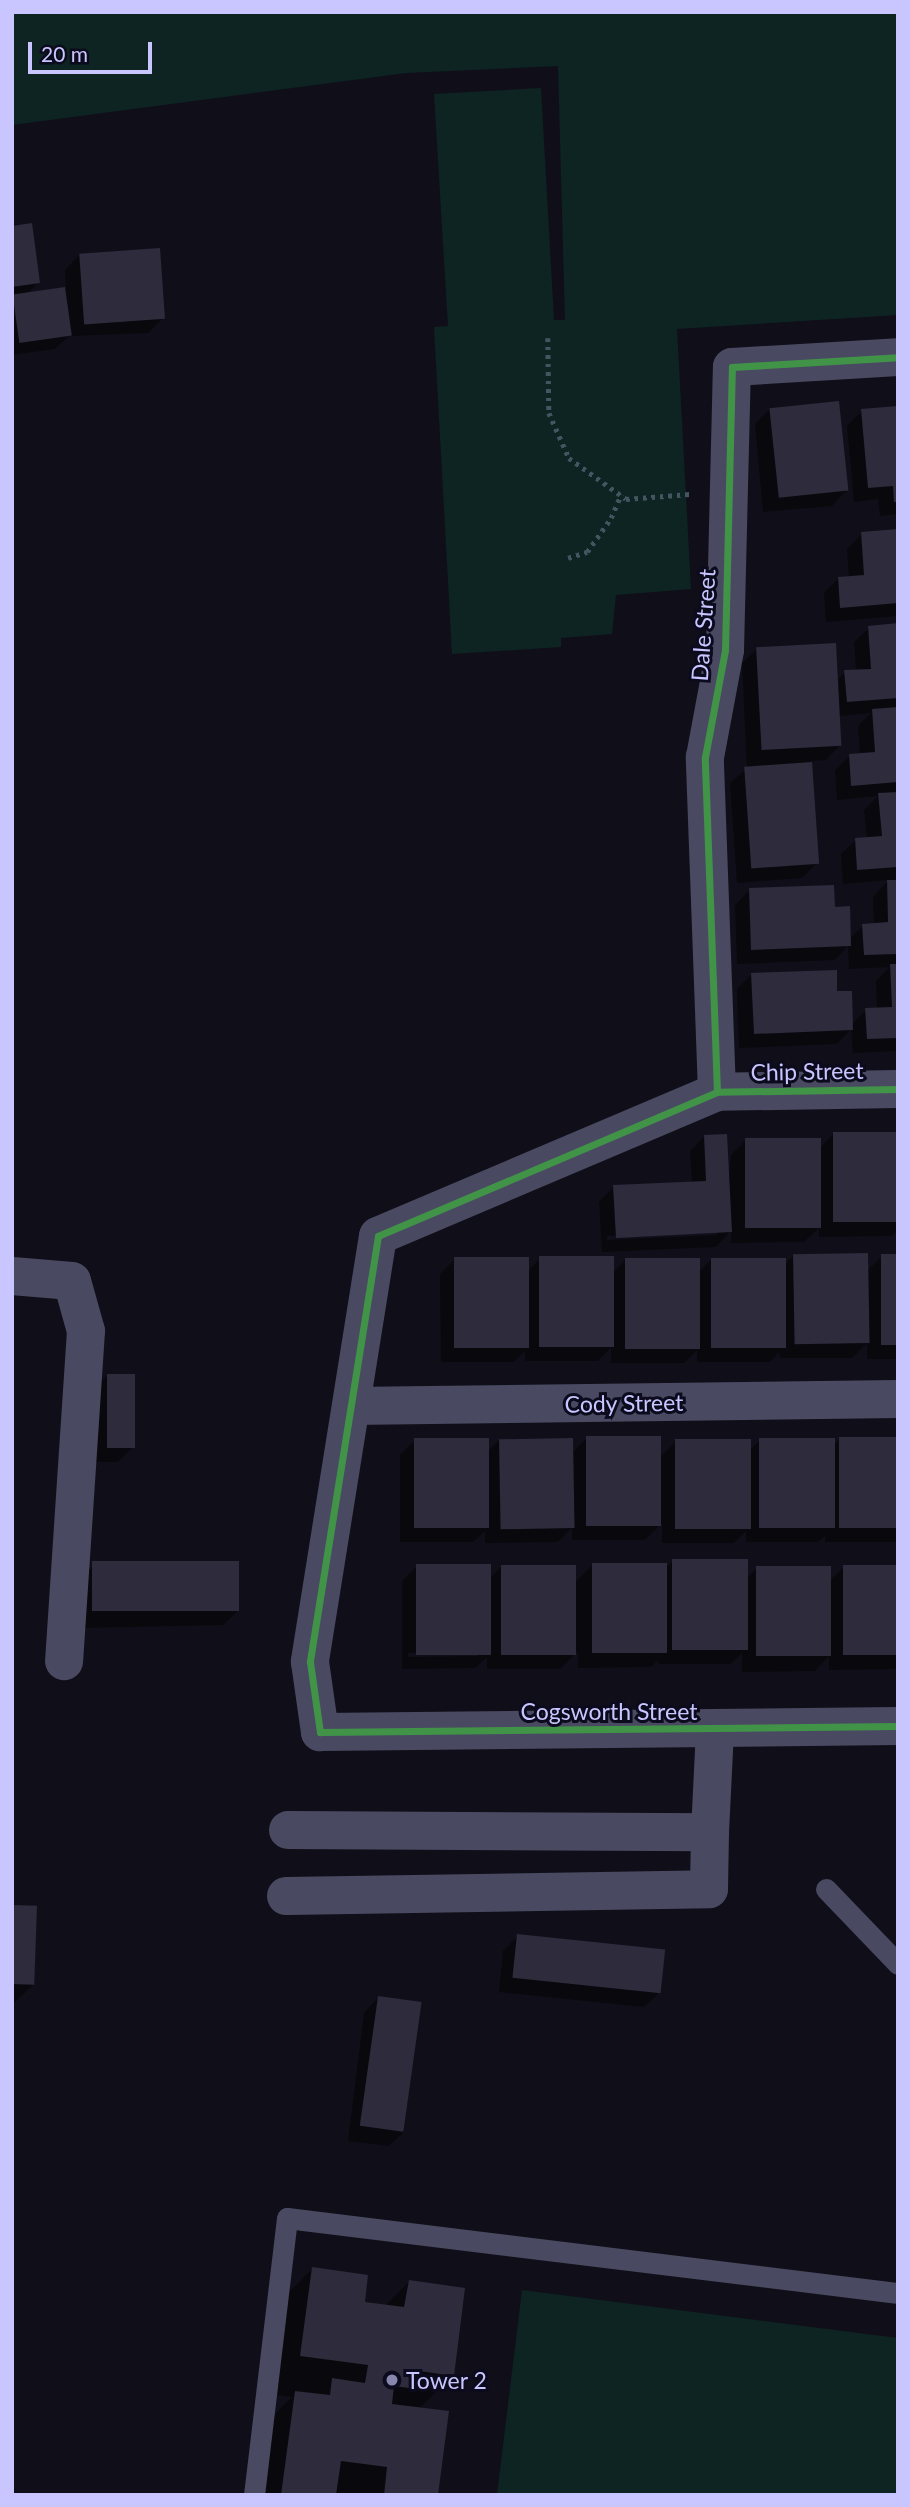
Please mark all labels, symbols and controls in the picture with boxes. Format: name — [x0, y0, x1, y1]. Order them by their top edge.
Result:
scale bar — [32, 28, 156, 72]
text: 20 m — [41, 41, 88, 66]
street label: Dale Street — [685, 568, 721, 682]
street label: Chip Street — [750, 1056, 864, 1086]
street label: Cody Street — [564, 1388, 684, 1418]
street label: Cogsworth Street — [521, 1697, 697, 1725]
place label: Tower 2 — [406, 2366, 487, 2394]
marker: Tower 2 — [384, 2372, 400, 2388]

